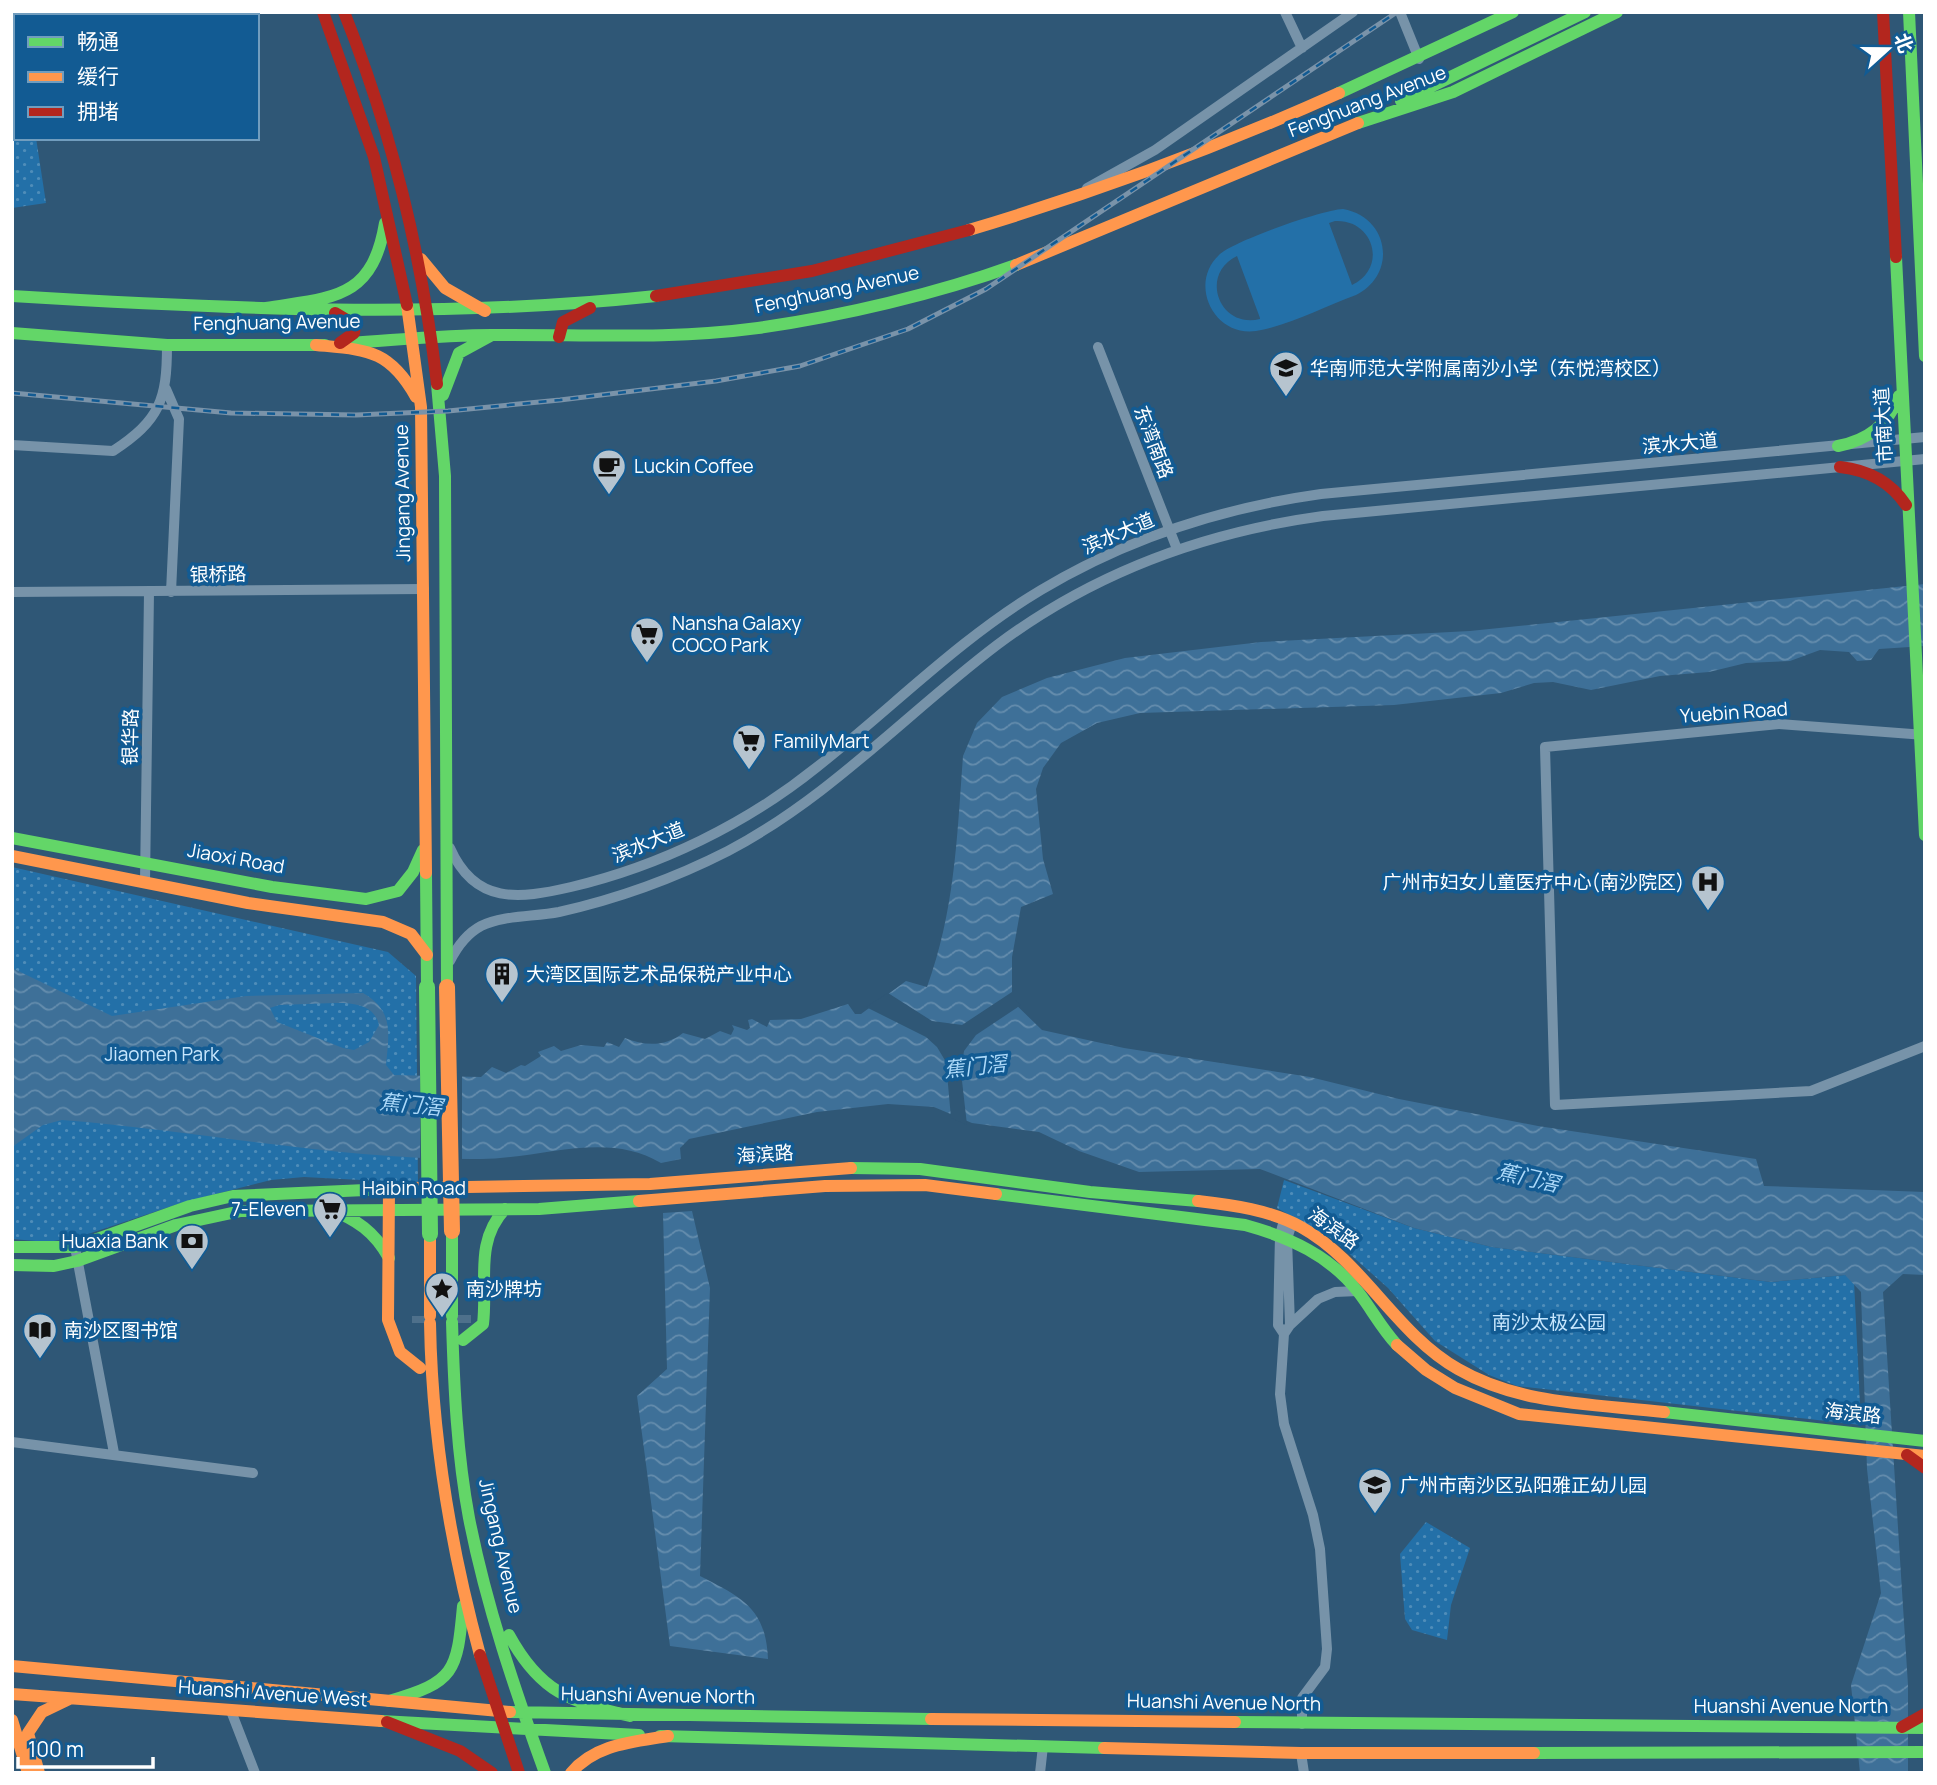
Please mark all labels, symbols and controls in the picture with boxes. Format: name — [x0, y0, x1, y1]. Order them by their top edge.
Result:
legend — [14, 14, 259, 140]
north arrow — [1853, 14, 1923, 84]
text: 畅通 — [77, 27, 119, 55]
text: 北 — [1888, 29, 1919, 56]
street label: Fenghuang Avenue — [1284, 59, 1450, 143]
text: 缓行 — [77, 62, 119, 90]
text: 拥堵 — [77, 97, 119, 125]
street label: Fenghuang Avenue — [753, 259, 921, 319]
street label: Fenghuang Avenue — [193, 308, 361, 336]
school or university icon: 华南师范大学附属南沙小学（东悦湾校区） — [1267, 349, 1305, 398]
place label: 华南师范大学附属南沙小学（东悦湾校区） — [1310, 355, 1671, 381]
street label: 市南大道 — [1868, 386, 1898, 464]
street label: 东湾南路 — [1128, 402, 1180, 482]
street label: Jingang Avenue — [388, 424, 416, 562]
street label: 滨水大道 — [1641, 427, 1719, 459]
cafe icon: Luckin Coffee — [590, 447, 628, 496]
place label: Luckin Coffee — [634, 453, 754, 479]
street label: 滨水大道 — [1078, 506, 1158, 560]
street label: 银桥路 — [189, 561, 247, 587]
place label: Nansha Galaxy COCO Park — [672, 610, 801, 658]
supermarket icon: Nansha Galaxy COCO Park — [628, 615, 666, 664]
street label: Yuebin Road — [1679, 695, 1789, 729]
street label: 银华路 — [117, 708, 143, 766]
supermarket icon: FamilyMart — [730, 722, 768, 771]
place label: FamilyMart — [774, 728, 870, 754]
street label: 滨水大道 — [608, 816, 688, 868]
street label: Jiaoxi Road — [185, 837, 287, 879]
hospital icon: 广州市妇女儿童医疗中心(南沙院区) — [1689, 863, 1727, 912]
place label: 广州市妇女儿童医疗中心(南沙院区) — [1383, 869, 1684, 895]
building icon: 大湾区国际艺术品保税产业中心 — [483, 955, 521, 1004]
place label: 大湾区国际艺术品保税产业中心 — [526, 961, 792, 987]
park label: Jiaomen Park — [105, 1041, 220, 1067]
water label: 蕉门滘 — [942, 1048, 1011, 1083]
water label: 蕉门滘 — [378, 1087, 447, 1122]
street label: 海滨路 — [736, 1139, 794, 1169]
water label: 蕉门滘 — [1494, 1156, 1565, 1198]
street label: Haibin Road — [362, 1175, 466, 1201]
supermarket icon: 7-Eleven — [311, 1190, 349, 1239]
place label: 7-Eleven — [231, 1196, 306, 1222]
street label: 海滨路 — [1303, 1201, 1365, 1255]
bank icon: Huaxia Bank — [173, 1222, 211, 1271]
place label: Huaxia Bank — [61, 1228, 169, 1254]
place icon: 南沙牌坊 — [423, 1270, 461, 1319]
place label: 南沙牌坊 — [466, 1276, 542, 1302]
park label: 南沙太极公园 — [1492, 1309, 1606, 1335]
library icon: 南沙区图书馆 — [21, 1311, 59, 1360]
place label: 南沙区图书馆 — [64, 1317, 178, 1343]
street label: 海滨路 — [1823, 1397, 1883, 1429]
school or university icon: 广州市南沙区弘阳雅正幼儿园 — [1356, 1466, 1394, 1515]
place label: 广州市南沙区弘阳雅正幼儿园 — [1400, 1472, 1647, 1498]
street label: Jingang Avenue — [473, 1476, 529, 1616]
street label: Huanshi Avenue West — [177, 1673, 369, 1713]
street label: Huanshi Avenue North — [561, 1680, 755, 1710]
street label: Huanshi Avenue North — [1127, 1687, 1321, 1717]
street label: Huanshi Avenue North — [1694, 1693, 1888, 1719]
scale bar — [18, 1726, 152, 1770]
text: 100 m — [28, 1735, 84, 1763]

